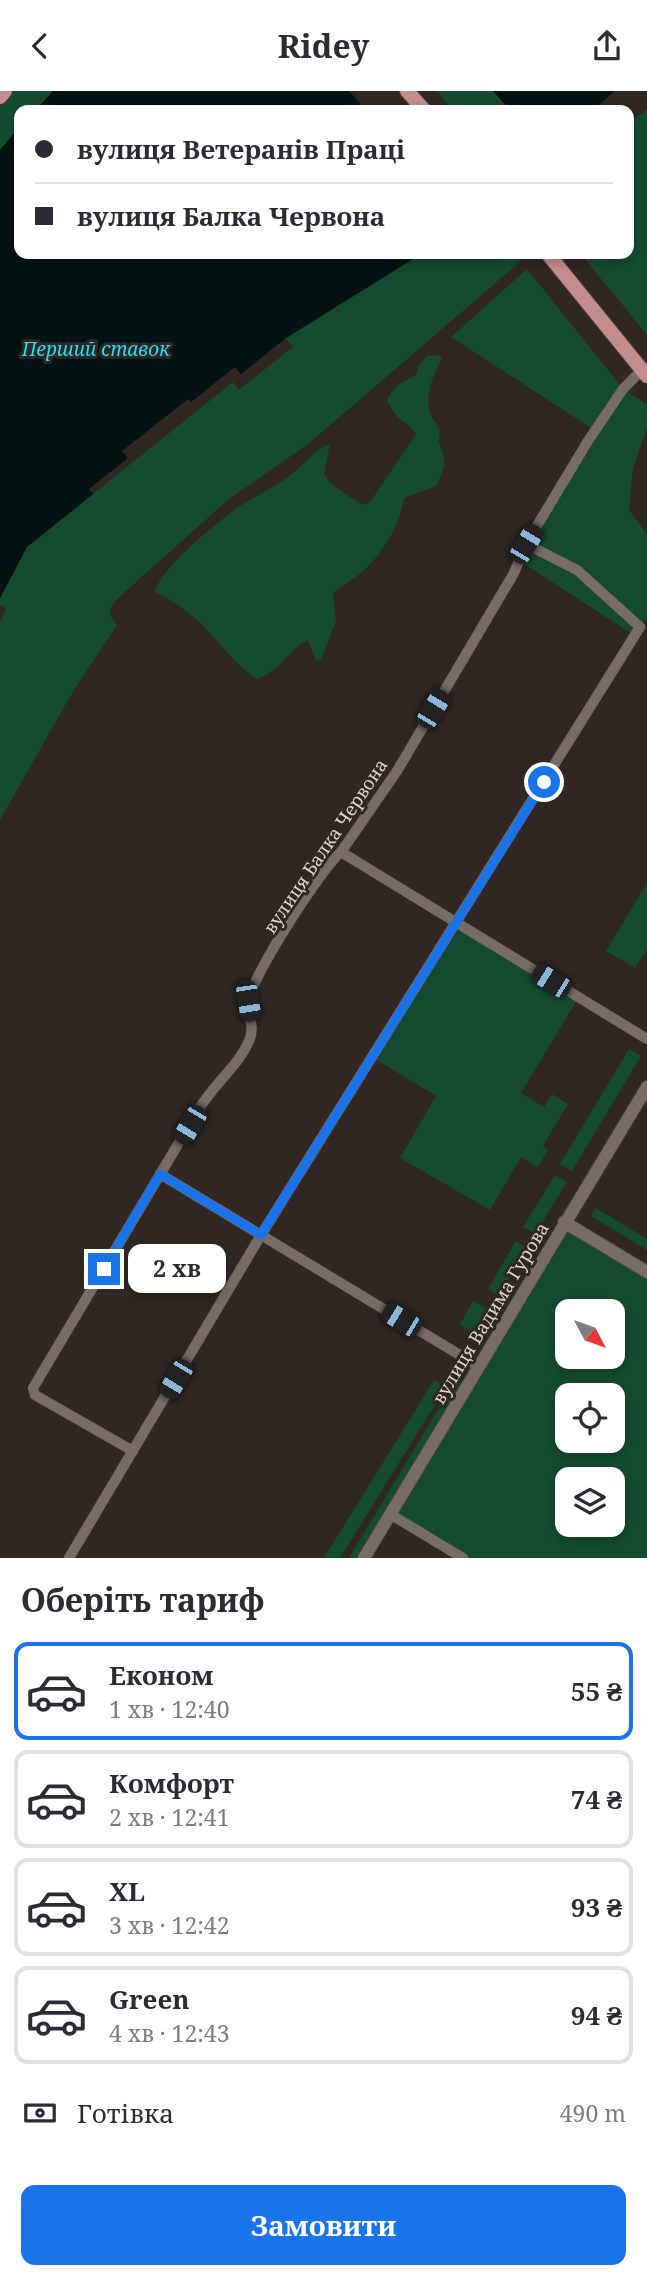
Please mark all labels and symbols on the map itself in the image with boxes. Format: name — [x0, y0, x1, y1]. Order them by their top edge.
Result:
water label: Перший ставок — [21, 336, 171, 362]
car — [507, 521, 546, 567]
car — [414, 686, 453, 732]
street label: вулиця Балка Червона — [257, 754, 393, 938]
route start — [528, 766, 560, 798]
car — [528, 961, 575, 1001]
car — [235, 979, 262, 1023]
car — [171, 1102, 210, 1148]
street label: вулиця Вадима Гурова — [426, 1218, 554, 1408]
callout: 2 хв — [128, 1245, 227, 1293]
route end — [88, 1253, 120, 1285]
north arrow — [555, 1299, 625, 1369]
car — [378, 1300, 425, 1340]
car — [157, 1356, 196, 1402]

